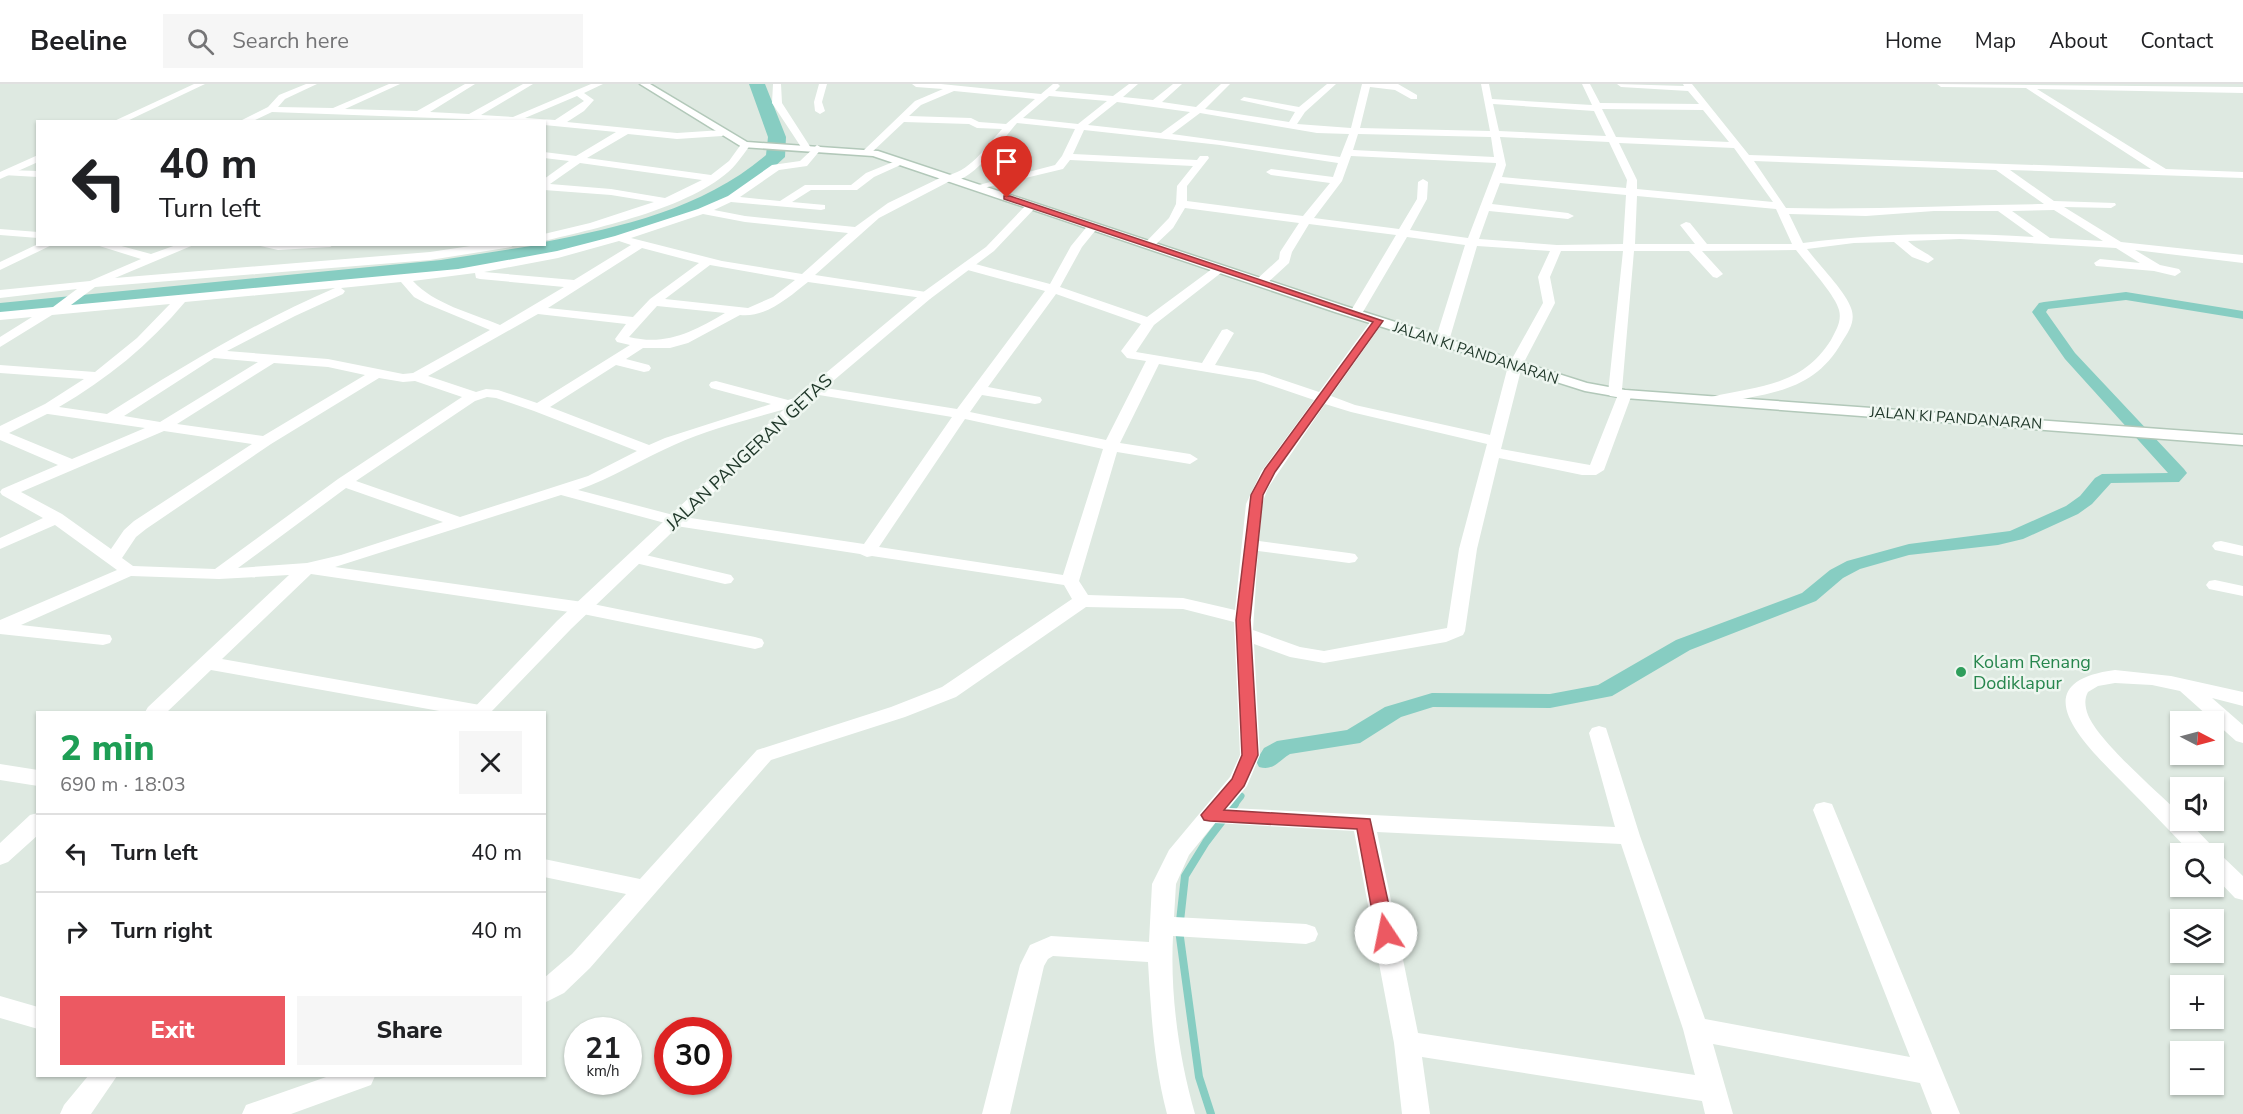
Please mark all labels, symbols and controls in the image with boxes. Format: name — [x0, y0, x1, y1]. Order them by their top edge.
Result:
search box — [163, 14, 583, 68]
text: Beeline — [30, 22, 127, 60]
icon: search — [184, 25, 217, 58]
text: Search here — [232, 26, 349, 56]
text: Home — [1885, 27, 1942, 55]
text: Map — [1975, 27, 2016, 55]
text: About — [2049, 27, 2107, 55]
text: Contact — [2140, 27, 2213, 55]
text: 40 m — [159, 136, 258, 193]
pin — [981, 136, 1032, 198]
icon: left — [60, 144, 138, 222]
icon: arrive — [990, 145, 1023, 178]
text: Turn left — [159, 190, 260, 227]
street label: JALAN KI PANDANARAN — [1390, 316, 1561, 389]
street label: JALAN PANGERAN GETAS — [660, 368, 837, 536]
street label: JALAN KI PANDANARAN — [1868, 402, 2043, 434]
place label: Kolam Renang Dodiklapur — [1973, 650, 2091, 695]
marker: Kolam Renang Dodiklapur — [1954, 665, 1968, 679]
north arrow — [2170, 711, 2224, 765]
map controls — [2170, 711, 2224, 1095]
text: 2 min — [60, 724, 155, 773]
button: close — [459, 731, 522, 794]
text: 690 m · 18:03 — [60, 771, 186, 798]
button: sound — [2170, 777, 2224, 831]
icon: left — [60, 837, 93, 870]
text: Turn left — [111, 838, 198, 868]
text: 40 m — [471, 838, 522, 868]
button: search — [2170, 843, 2224, 897]
position arrow — [1354, 901, 1418, 965]
button: layers — [2170, 909, 2224, 963]
icon: right — [60, 915, 93, 948]
text: Turn right — [111, 916, 212, 946]
text: 40 m — [471, 916, 522, 946]
button: + — [2170, 975, 2224, 1029]
button: Exit — [60, 996, 285, 1065]
button: Share — [297, 996, 522, 1065]
speed limit sign: 30 — [654, 1017, 732, 1095]
text: 21 — [585, 1028, 621, 1069]
button: − — [2170, 1041, 2224, 1095]
text: km/h — [586, 1061, 620, 1081]

